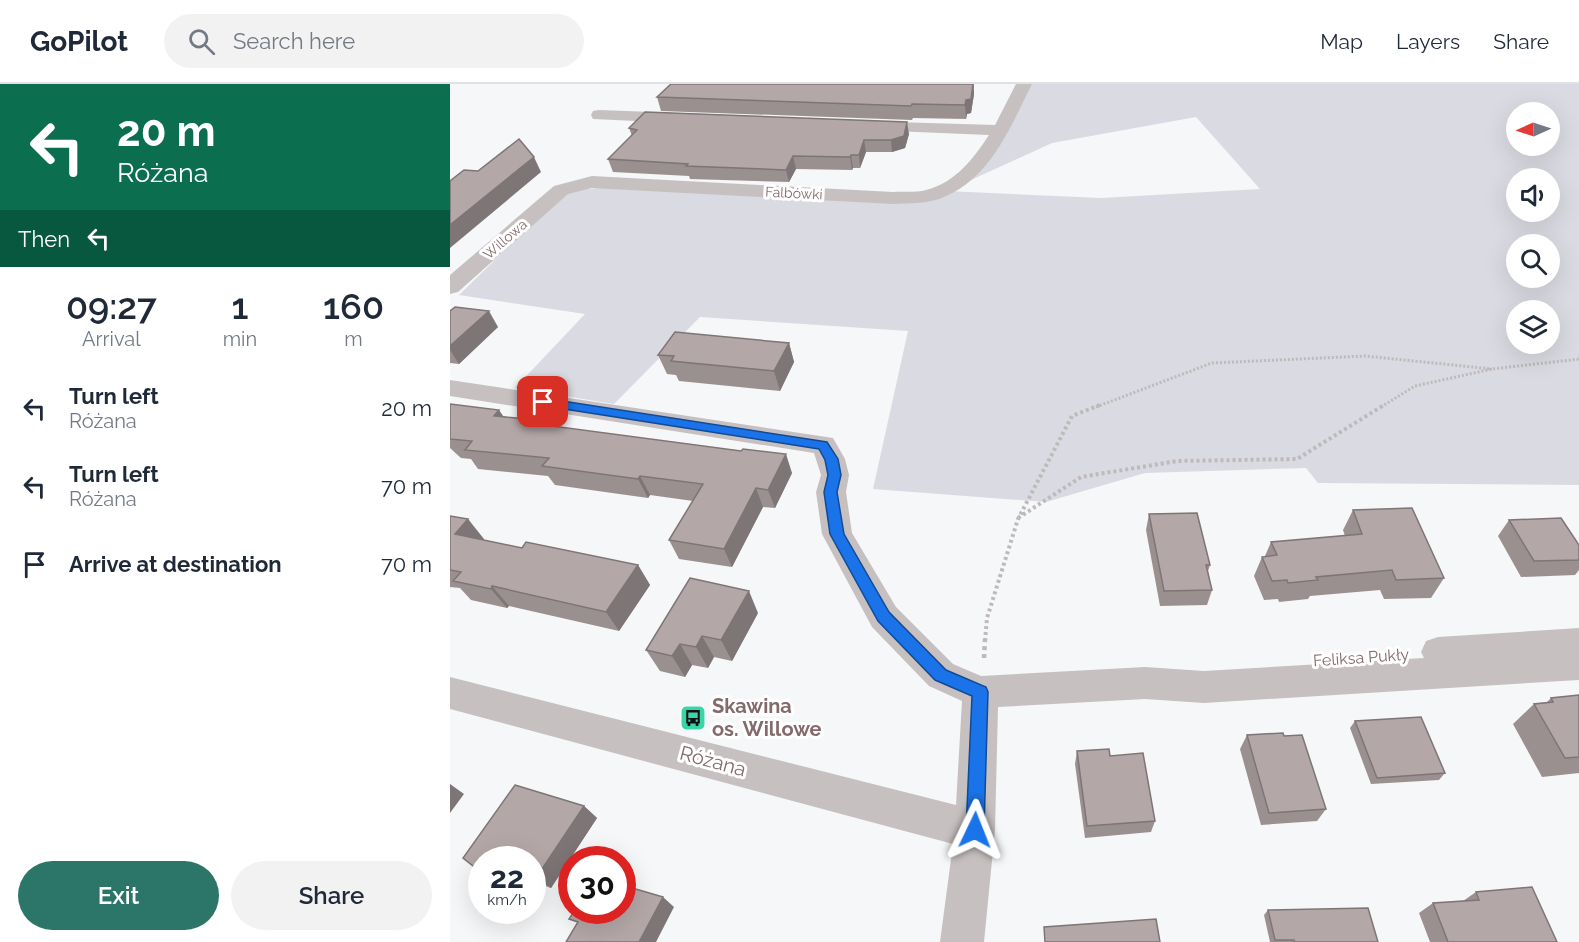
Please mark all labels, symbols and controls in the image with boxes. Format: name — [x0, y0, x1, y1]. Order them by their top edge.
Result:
search box — [164, 14, 584, 68]
text: GoPilot — [30, 25, 128, 58]
icon: search — [185, 25, 218, 58]
text: Search here — [233, 28, 355, 54]
text: Map — [1320, 29, 1363, 54]
text: Layers — [1396, 29, 1460, 54]
text: Share — [1493, 29, 1549, 54]
north arrow — [1506, 102, 1560, 156]
map controls — [1506, 102, 1560, 354]
text: 20 m — [117, 107, 216, 156]
icon: left — [18, 108, 96, 186]
text: Różana — [117, 157, 208, 188]
button: sound — [1506, 168, 1560, 222]
street label: Falbówki — [765, 184, 823, 202]
street label: Willowa — [480, 216, 530, 262]
icon: left — [82, 222, 115, 255]
text: Then — [18, 226, 70, 252]
button: search — [1506, 234, 1560, 288]
text: 09:27 — [66, 285, 157, 327]
text: 1 — [231, 285, 248, 327]
text: 160 — [323, 285, 384, 327]
button: layers — [1506, 300, 1560, 354]
text: Arrival — [82, 327, 141, 351]
text: min — [223, 327, 257, 351]
text: m — [344, 327, 363, 351]
pin — [517, 376, 568, 427]
text: Turn left — [69, 383, 159, 409]
icon: arrive — [526, 385, 559, 418]
icon: left — [18, 392, 51, 425]
text: 20 m — [381, 395, 432, 421]
text: Różana — [69, 409, 137, 433]
text: Turn left — [69, 461, 159, 487]
icon: left — [18, 470, 51, 503]
text: 70 m — [381, 473, 432, 499]
text: Różana — [69, 487, 137, 511]
icon: arrive — [18, 548, 51, 581]
text: Arrive at destination — [69, 551, 282, 577]
text: 70 m — [381, 551, 432, 577]
street label: Feliksa Pukły — [1312, 645, 1410, 670]
place label: Skawina os. Willowe — [712, 694, 822, 741]
bus stop icon: Skawina os. Willowe — [678, 703, 708, 733]
street label: Różana — [677, 741, 749, 781]
position arrow — [943, 798, 1007, 862]
speed limit sign: 30 — [558, 846, 636, 924]
text: 22 — [490, 860, 524, 895]
button: Exit — [18, 861, 219, 930]
button: Share — [231, 861, 432, 930]
text: km/h — [487, 891, 527, 909]

